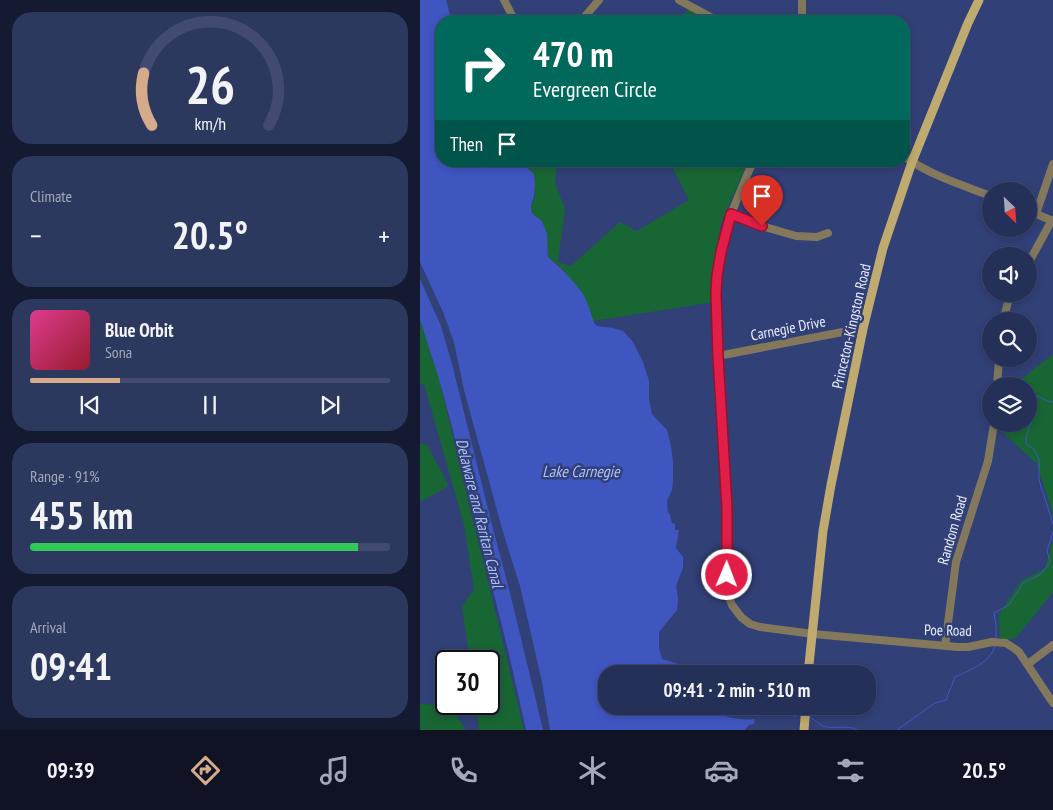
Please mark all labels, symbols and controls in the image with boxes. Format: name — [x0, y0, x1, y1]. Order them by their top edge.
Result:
text: 470 m — [533, 31, 614, 77]
icon: right — [450, 35, 515, 100]
text: 26 — [185, 51, 235, 118]
text: Evergreen Circle — [533, 75, 657, 103]
text: km/h — [194, 112, 226, 135]
icon: arrive — [493, 130, 521, 158]
text: Then — [450, 132, 483, 156]
pin — [741, 175, 783, 226]
icon: arrive — [748, 182, 776, 210]
north arrow — [982, 182, 1038, 238]
map controls — [982, 182, 1037, 432]
text: Climate — [30, 186, 72, 206]
text: 20.5° — [172, 210, 248, 259]
text: − — [30, 217, 42, 254]
text: + — [378, 217, 390, 254]
button: sound — [982, 247, 1037, 302]
street label: Princeton-Kingston Road — [827, 262, 875, 390]
street label: Carnegie Drive — [749, 311, 827, 345]
button: search — [982, 312, 1037, 367]
text: Blue Orbit — [105, 318, 174, 342]
text: Sona — [105, 342, 132, 362]
button: layers — [982, 377, 1037, 432]
icon: previous — [76, 391, 104, 419]
icon: pause — [196, 391, 224, 419]
icon: next — [316, 391, 344, 419]
water label: Delaware and Raritan Canal — [452, 436, 509, 591]
water label: Lake Carnegie — [542, 461, 621, 481]
text: Range · 91% — [30, 466, 99, 486]
text: 455 km — [30, 490, 133, 539]
street label: Random Road — [933, 493, 971, 567]
position arrow — [700, 548, 752, 600]
text: Arrival — [30, 617, 66, 637]
street label: Poe Road — [924, 620, 972, 640]
text: 09:41 — [30, 641, 112, 690]
speed limit sign: 30 — [435, 650, 500, 715]
text: 09:41 · 2 min · 510 m — [664, 678, 810, 702]
icon: directions — [188, 753, 223, 788]
icon: music — [317, 753, 352, 788]
icon: phone — [446, 753, 481, 788]
icon: climate — [575, 753, 610, 788]
icon: car — [704, 753, 739, 788]
icon: filters — [833, 753, 868, 788]
text: 09:39 — [47, 756, 95, 784]
text: 20.5° — [962, 756, 1006, 784]

